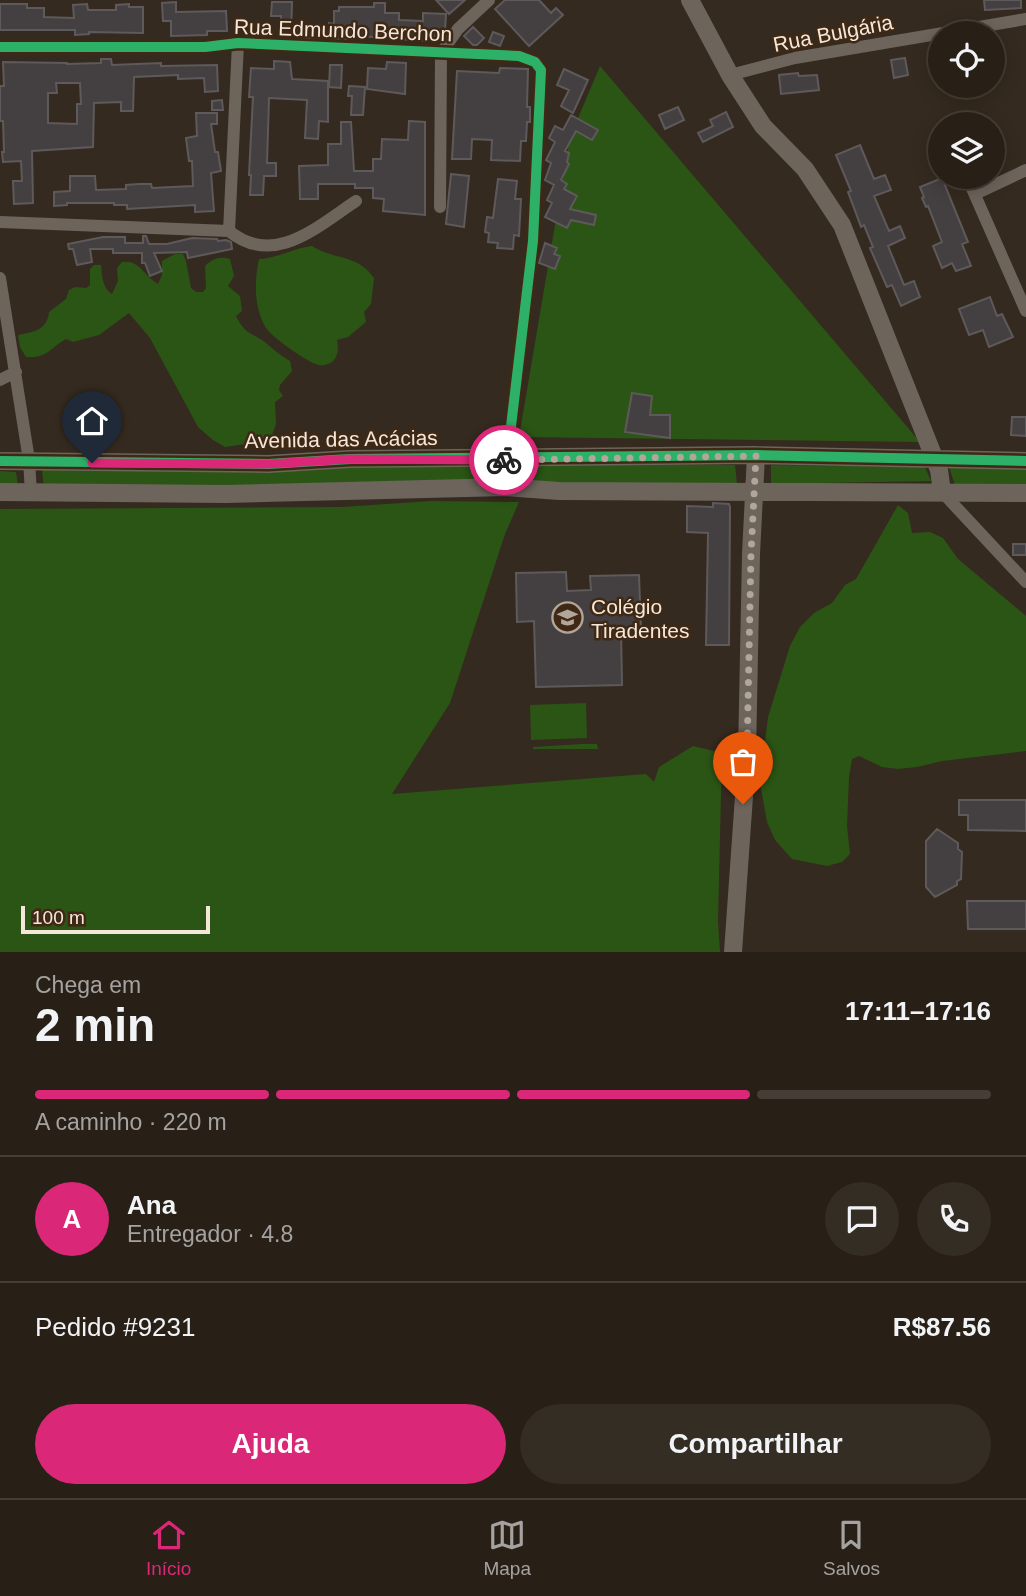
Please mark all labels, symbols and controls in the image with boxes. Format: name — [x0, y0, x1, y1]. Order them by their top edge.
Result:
street label: Rua Bulgária — [771, 10, 895, 56]
street label: Rua Edmundo Berchon — [234, 15, 452, 45]
map controls — [928, 21, 1005, 189]
button: locate — [928, 21, 1005, 98]
button: layers — [928, 112, 1005, 189]
pin — [62, 391, 122, 463]
icon: home — [73, 402, 111, 440]
courier — [469, 425, 539, 495]
street label: Avenida das Acácias — [244, 426, 438, 452]
icon: bike — [485, 441, 523, 479]
place label: Colégio Tiradentes — [591, 595, 689, 642]
school or university icon: Colégio Tiradentes — [551, 601, 585, 635]
pin — [713, 732, 773, 804]
icon: bag — [724, 743, 762, 781]
scale bar — [21, 903, 210, 935]
text: 100 m — [32, 907, 85, 928]
text: Chega em — [35, 972, 141, 998]
text: 17:11–17:16 — [845, 996, 991, 1026]
text: 2 min — [35, 999, 155, 1051]
text: A caminho · 220 m — [35, 1109, 227, 1135]
button: chat — [825, 1182, 899, 1256]
button: phone — [917, 1182, 991, 1256]
text: Ana — [127, 1190, 176, 1220]
text: A — [63, 1204, 81, 1234]
text: Entregador · 4.8 — [127, 1221, 293, 1247]
text: Pedido #9231 — [35, 1312, 195, 1342]
text: R$87.56 — [893, 1312, 991, 1342]
button: Ajuda — [35, 1404, 506, 1484]
button: Compartilhar — [520, 1404, 991, 1484]
tab: Início — [146, 1516, 191, 1580]
tab: Mapa — [483, 1516, 531, 1580]
tab: Salvos — [823, 1516, 880, 1580]

